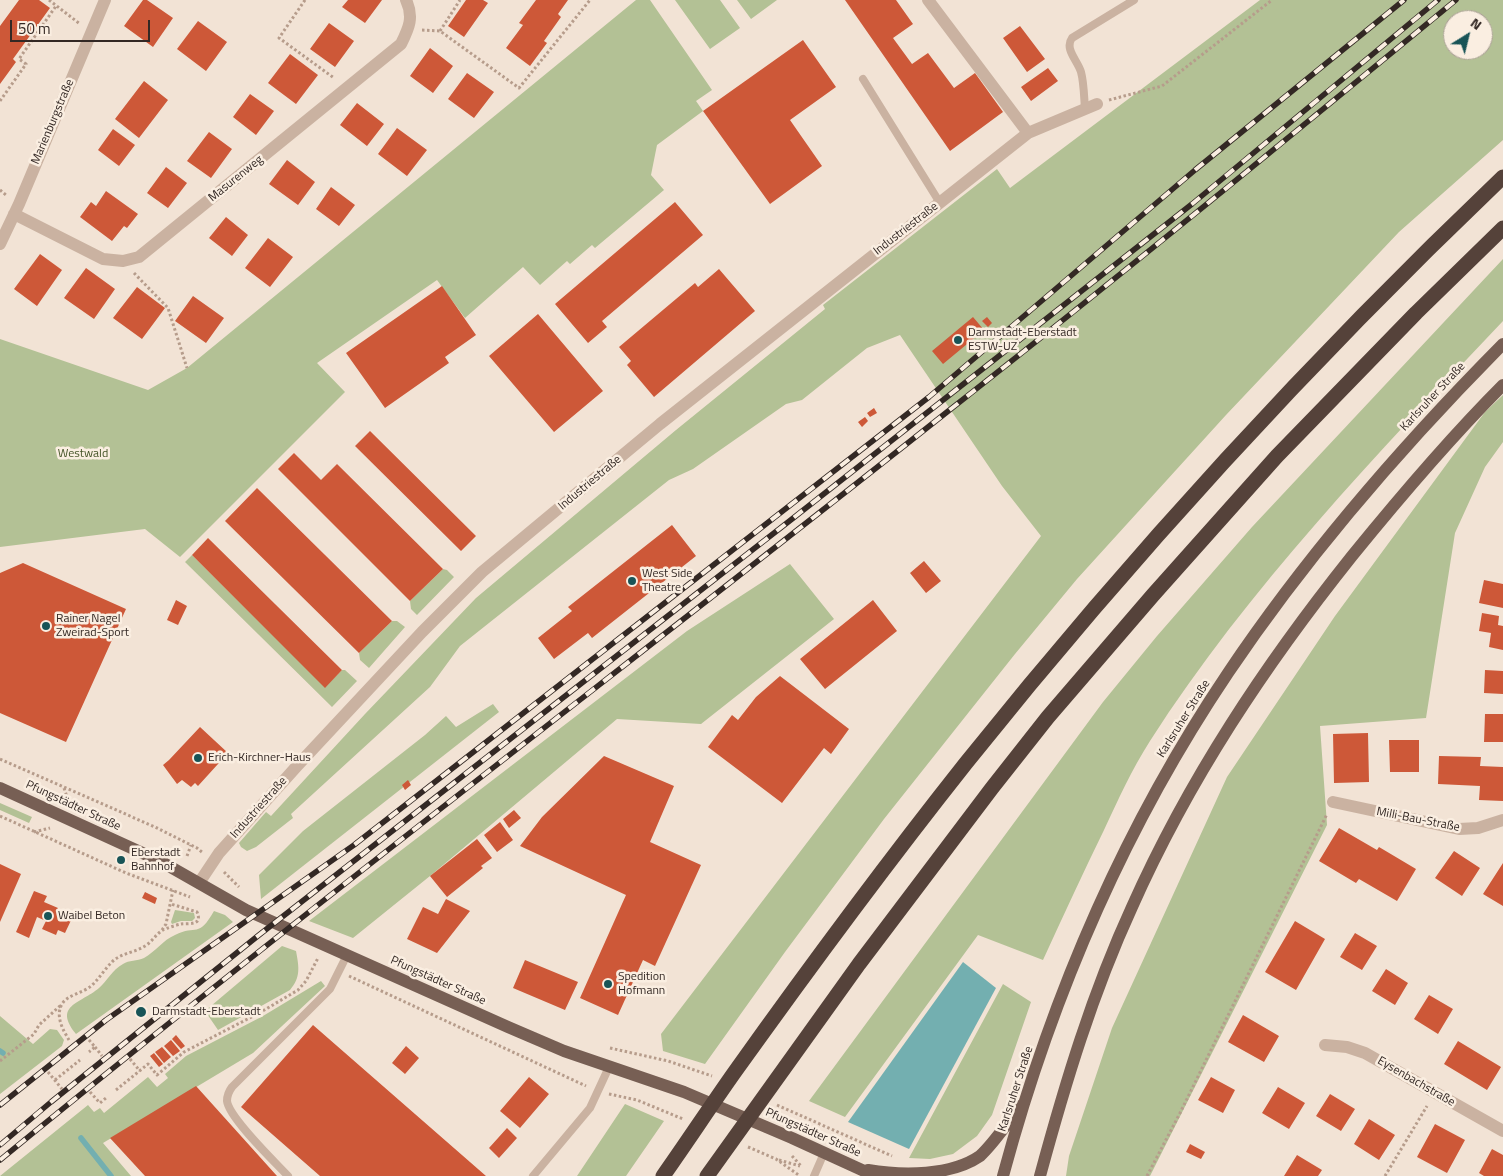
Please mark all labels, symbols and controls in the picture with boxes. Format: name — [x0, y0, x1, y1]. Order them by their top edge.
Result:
scale bar — [12, 10, 152, 42]
north arrow — [1443, 10, 1493, 60]
text: N — [1466, 12, 1487, 35]
text: 50 m — [18, 17, 51, 40]
street label: Marienburgstraße — [29, 77, 77, 167]
street label: Masurenweg — [206, 153, 266, 205]
street label: Industriestraße — [871, 199, 941, 259]
place label: Darmstadt-Eberstadt ESTW-UZ — [968, 326, 1077, 354]
marker: Darmstadt-Eberstadt ESTW-UZ — [952, 334, 964, 346]
street label: Karlsruher Straße — [1397, 360, 1469, 434]
park label: Westwald — [58, 447, 108, 461]
street label: Industriestraße — [556, 453, 624, 513]
place label: West Side Theatre — [642, 567, 692, 595]
marker: West Side Theatre — [626, 575, 638, 587]
place label: Rainer Nagel Zweirad-Sport — [56, 612, 129, 640]
marker: Rainer Nagel Zweirad-Sport — [40, 620, 52, 632]
street label: Karlsruher Straße — [1154, 677, 1214, 761]
place label: Erich-Kirchner-Haus — [208, 751, 311, 765]
marker: Erich-Kirchner-Haus — [192, 752, 204, 764]
street label: Industriestraße — [228, 774, 290, 842]
street label: Pfungstädter Straße — [23, 778, 123, 834]
street label: Milli-Bau-Straße — [1375, 805, 1461, 835]
place label: Eberstadt Bahnhof — [131, 846, 181, 874]
marker: Eberstadt Bahnhof — [115, 854, 127, 866]
place label: Waibel Beton — [58, 909, 125, 923]
marker: Waibel Beton — [42, 910, 54, 922]
street label: Pfungstädter Straße — [388, 953, 488, 1009]
place label: Spedition Hofmann — [618, 970, 665, 998]
marker: Spedition Hofmann — [602, 978, 614, 990]
marker: Darmstadt-Eberstadt — [134, 1005, 148, 1019]
place label: Darmstadt-Eberstadt — [152, 1005, 261, 1019]
street label: Karlsruher Straße — [995, 1045, 1037, 1133]
street label: Eysenbachstraße — [1375, 1054, 1457, 1110]
street label: Pfungstädter Straße — [763, 1105, 863, 1161]

